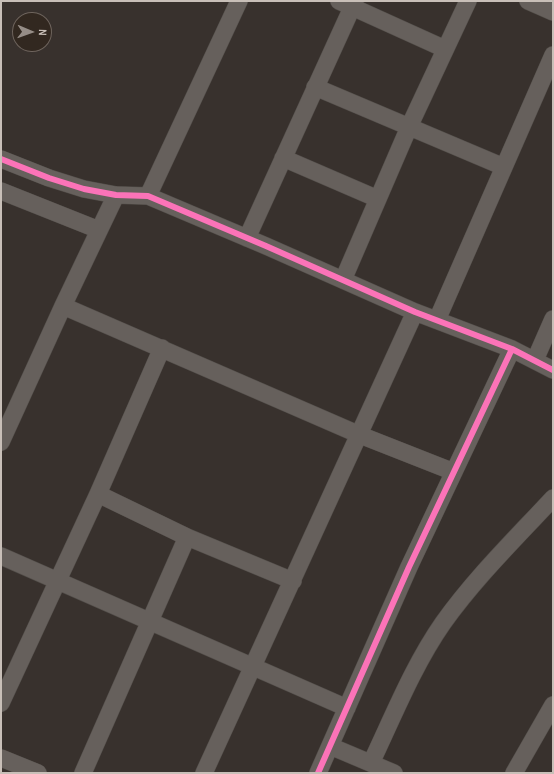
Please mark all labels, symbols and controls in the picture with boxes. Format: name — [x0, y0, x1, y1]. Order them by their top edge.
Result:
north arrow — [12, 12, 52, 52]
text: N — [36, 29, 50, 36]

